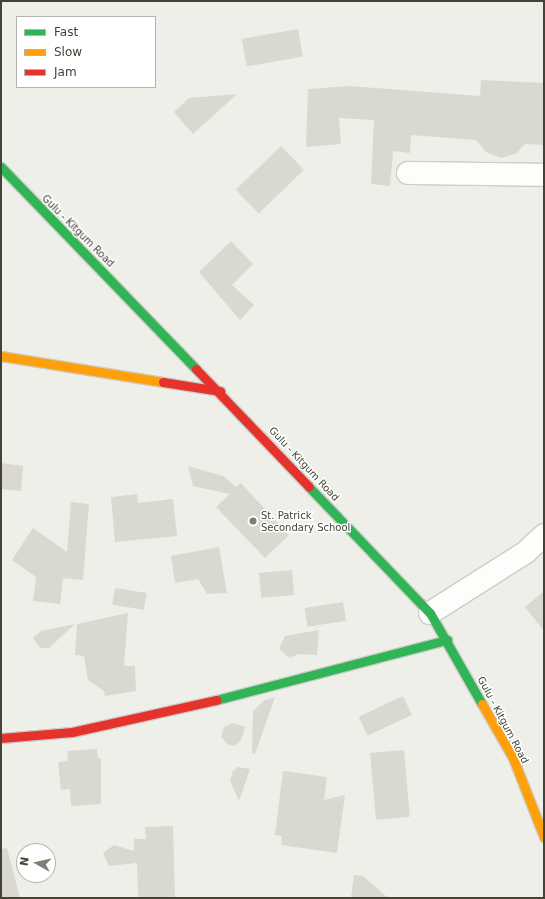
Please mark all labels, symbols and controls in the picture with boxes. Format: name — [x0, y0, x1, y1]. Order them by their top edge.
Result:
legend — [16, 16, 156, 88]
text: Fast — [54, 25, 78, 39]
text: Slow — [54, 45, 82, 59]
text: Jam — [54, 65, 77, 79]
street label: Gulu - Kitgum Road — [39, 192, 117, 270]
street label: Gulu - Kitgum Road — [266, 424, 342, 504]
place label: St. Patrick Secondary School — [261, 509, 350, 532]
marker: St. Patrick Secondary School — [248, 516, 258, 526]
street label: Gulu - Kitgum Road — [475, 674, 531, 766]
north arrow — [16, 843, 56, 883]
text: N — [18, 856, 32, 867]

